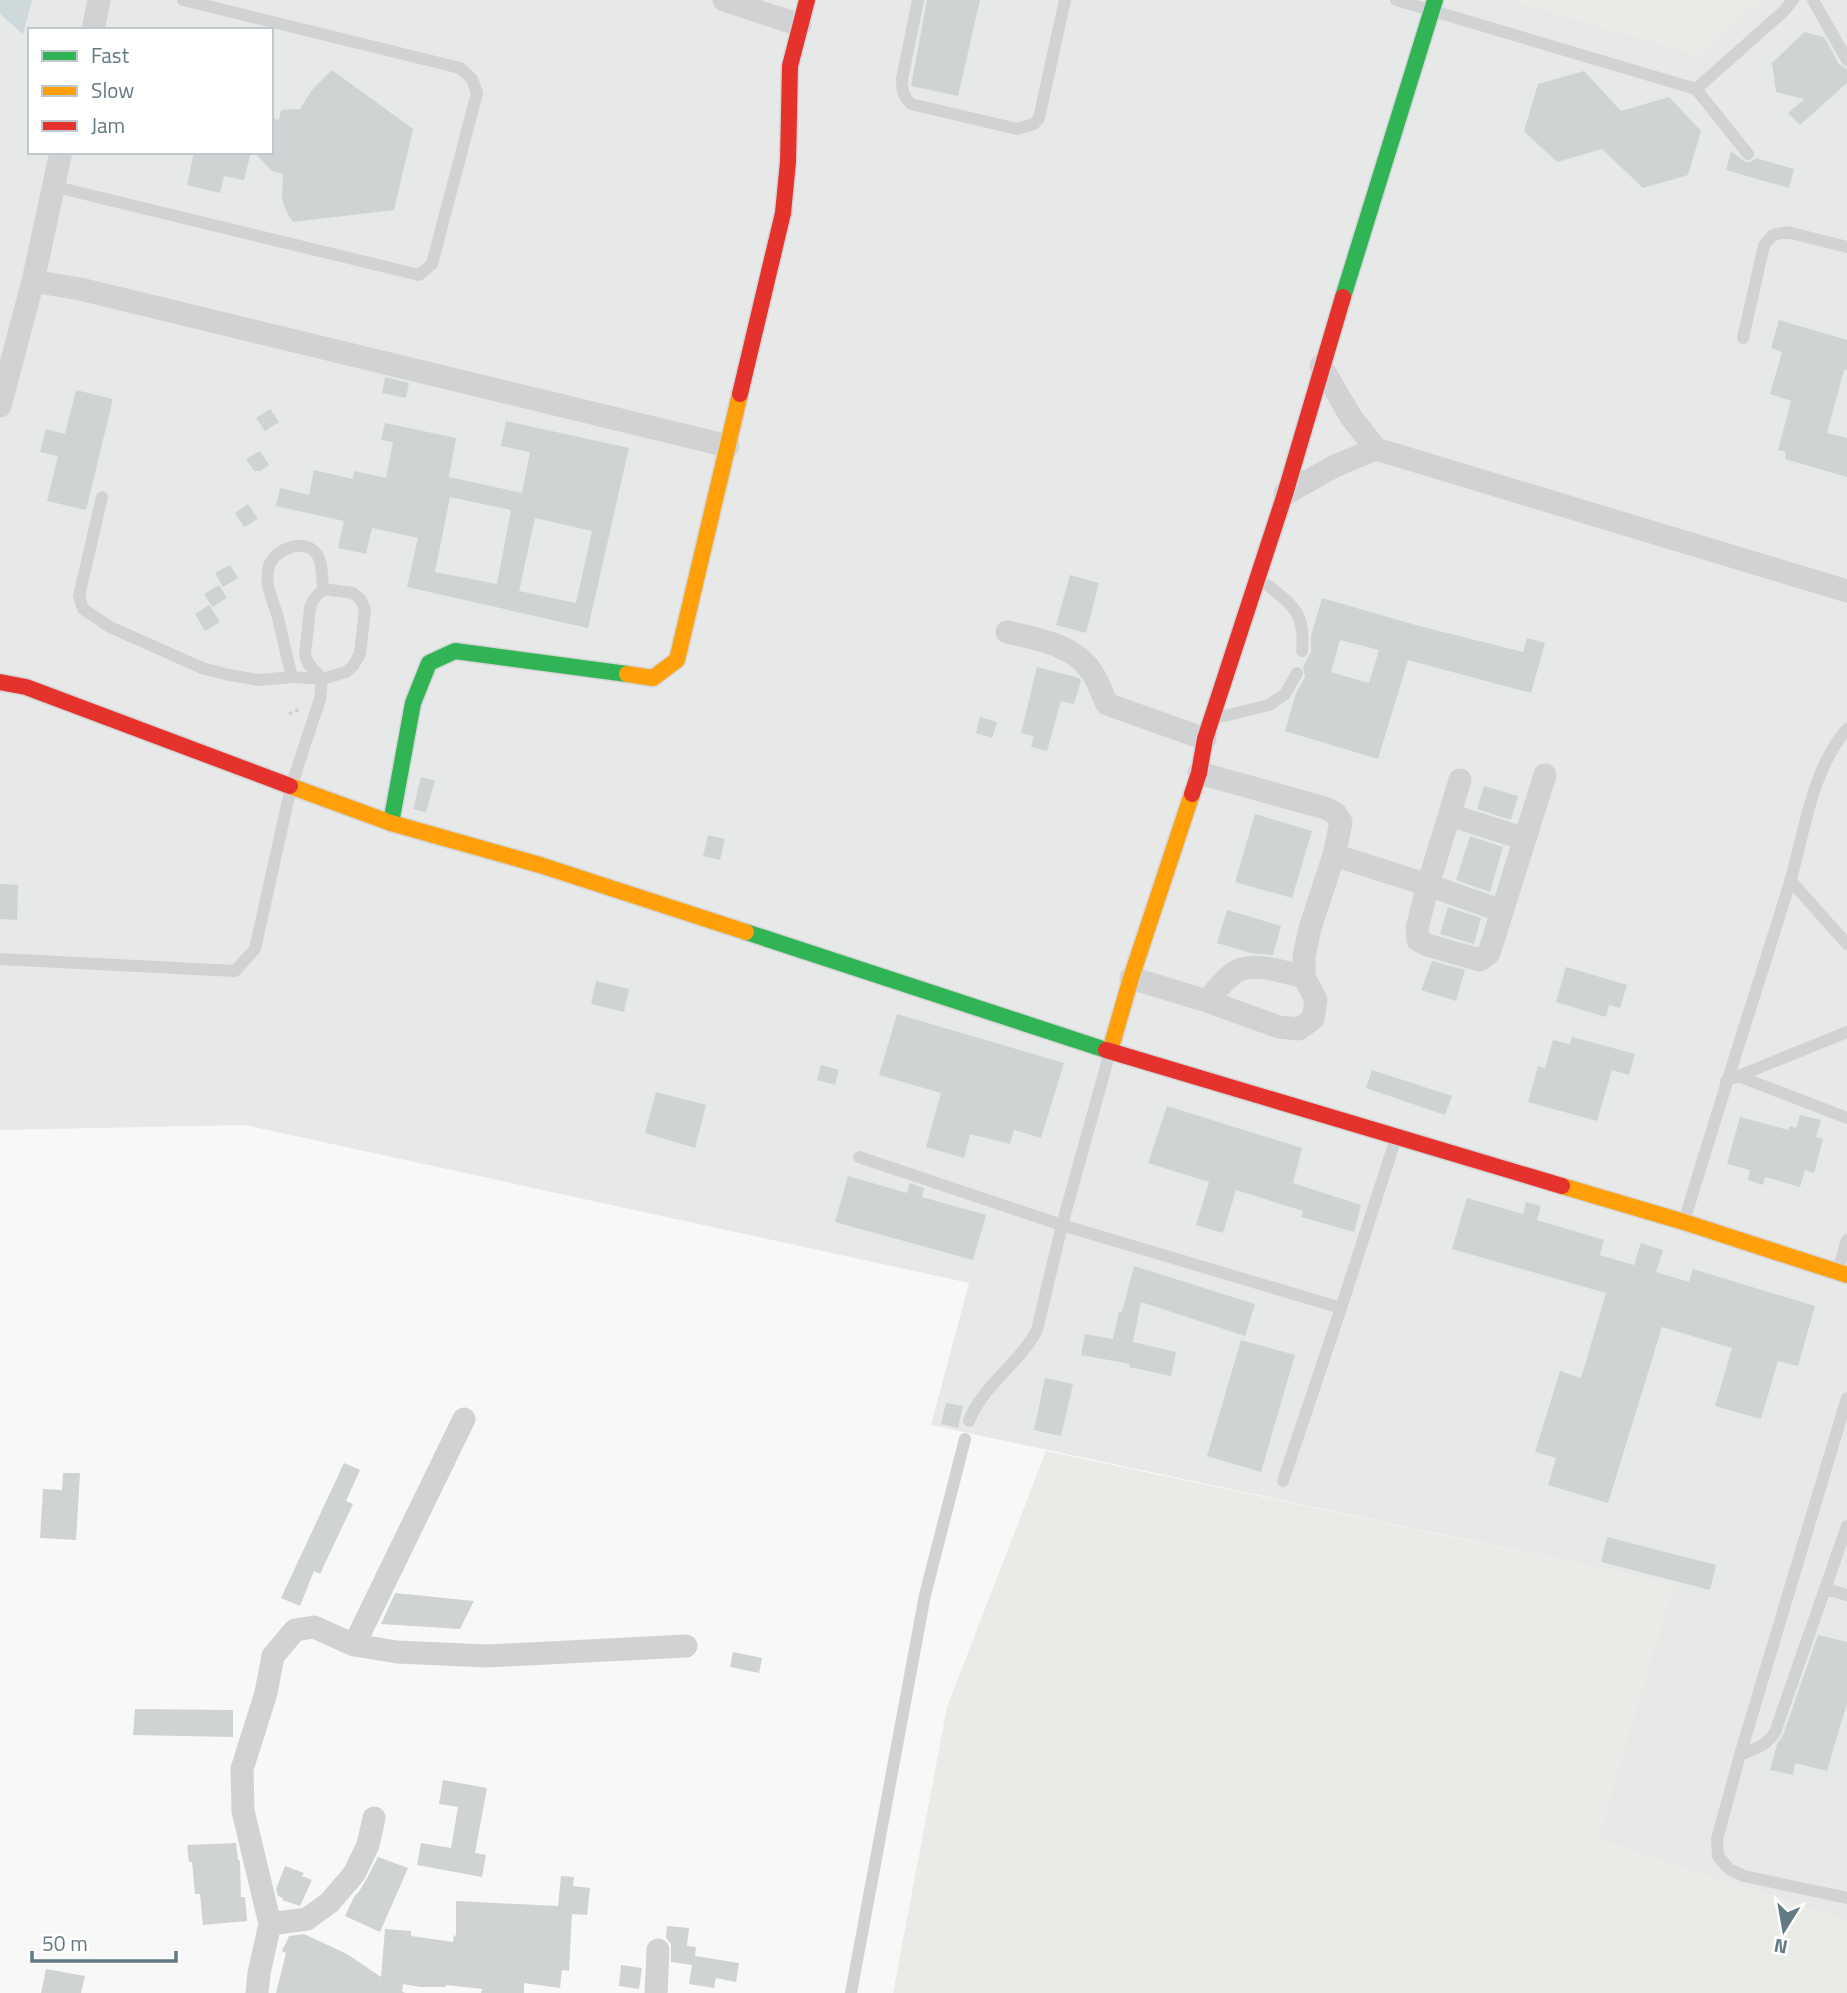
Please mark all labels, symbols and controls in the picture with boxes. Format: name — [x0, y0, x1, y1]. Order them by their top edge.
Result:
legend — [28, 28, 273, 154]
text: Fast — [91, 39, 130, 71]
text: Slow — [91, 74, 134, 106]
text: Jam — [91, 109, 125, 141]
north arrow — [1749, 1895, 1819, 1965]
scale bar — [32, 1920, 175, 1964]
text: 50 m — [42, 1927, 88, 1959]
text: N — [1771, 1932, 1790, 1963]

